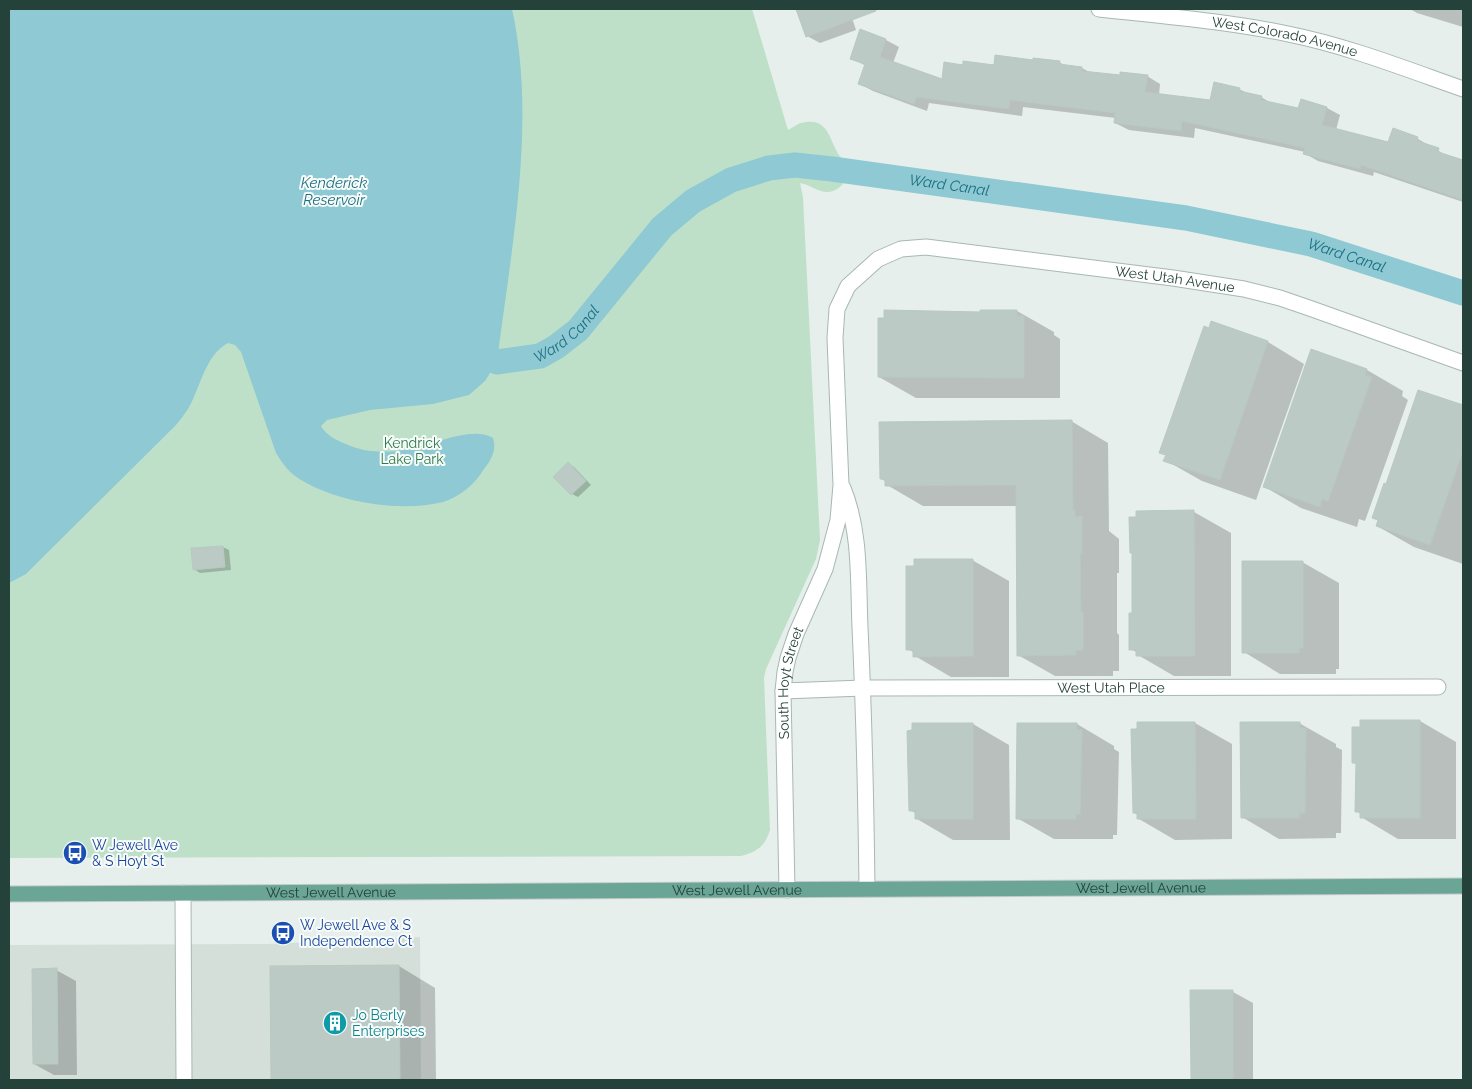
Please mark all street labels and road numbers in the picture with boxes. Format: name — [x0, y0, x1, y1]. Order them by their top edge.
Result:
street label: West Colorado Avenue — [1211, 14, 1360, 60]
street label: West Utah Avenue — [1114, 263, 1236, 295]
street label: South Hoyt Street — [775, 624, 807, 740]
street label: West Utah Place — [1057, 679, 1165, 696]
street label: West Jewell Avenue — [1076, 879, 1206, 896]
street label: West Jewell Avenue — [672, 882, 802, 898]
street label: West Jewell Avenue — [266, 884, 396, 901]

